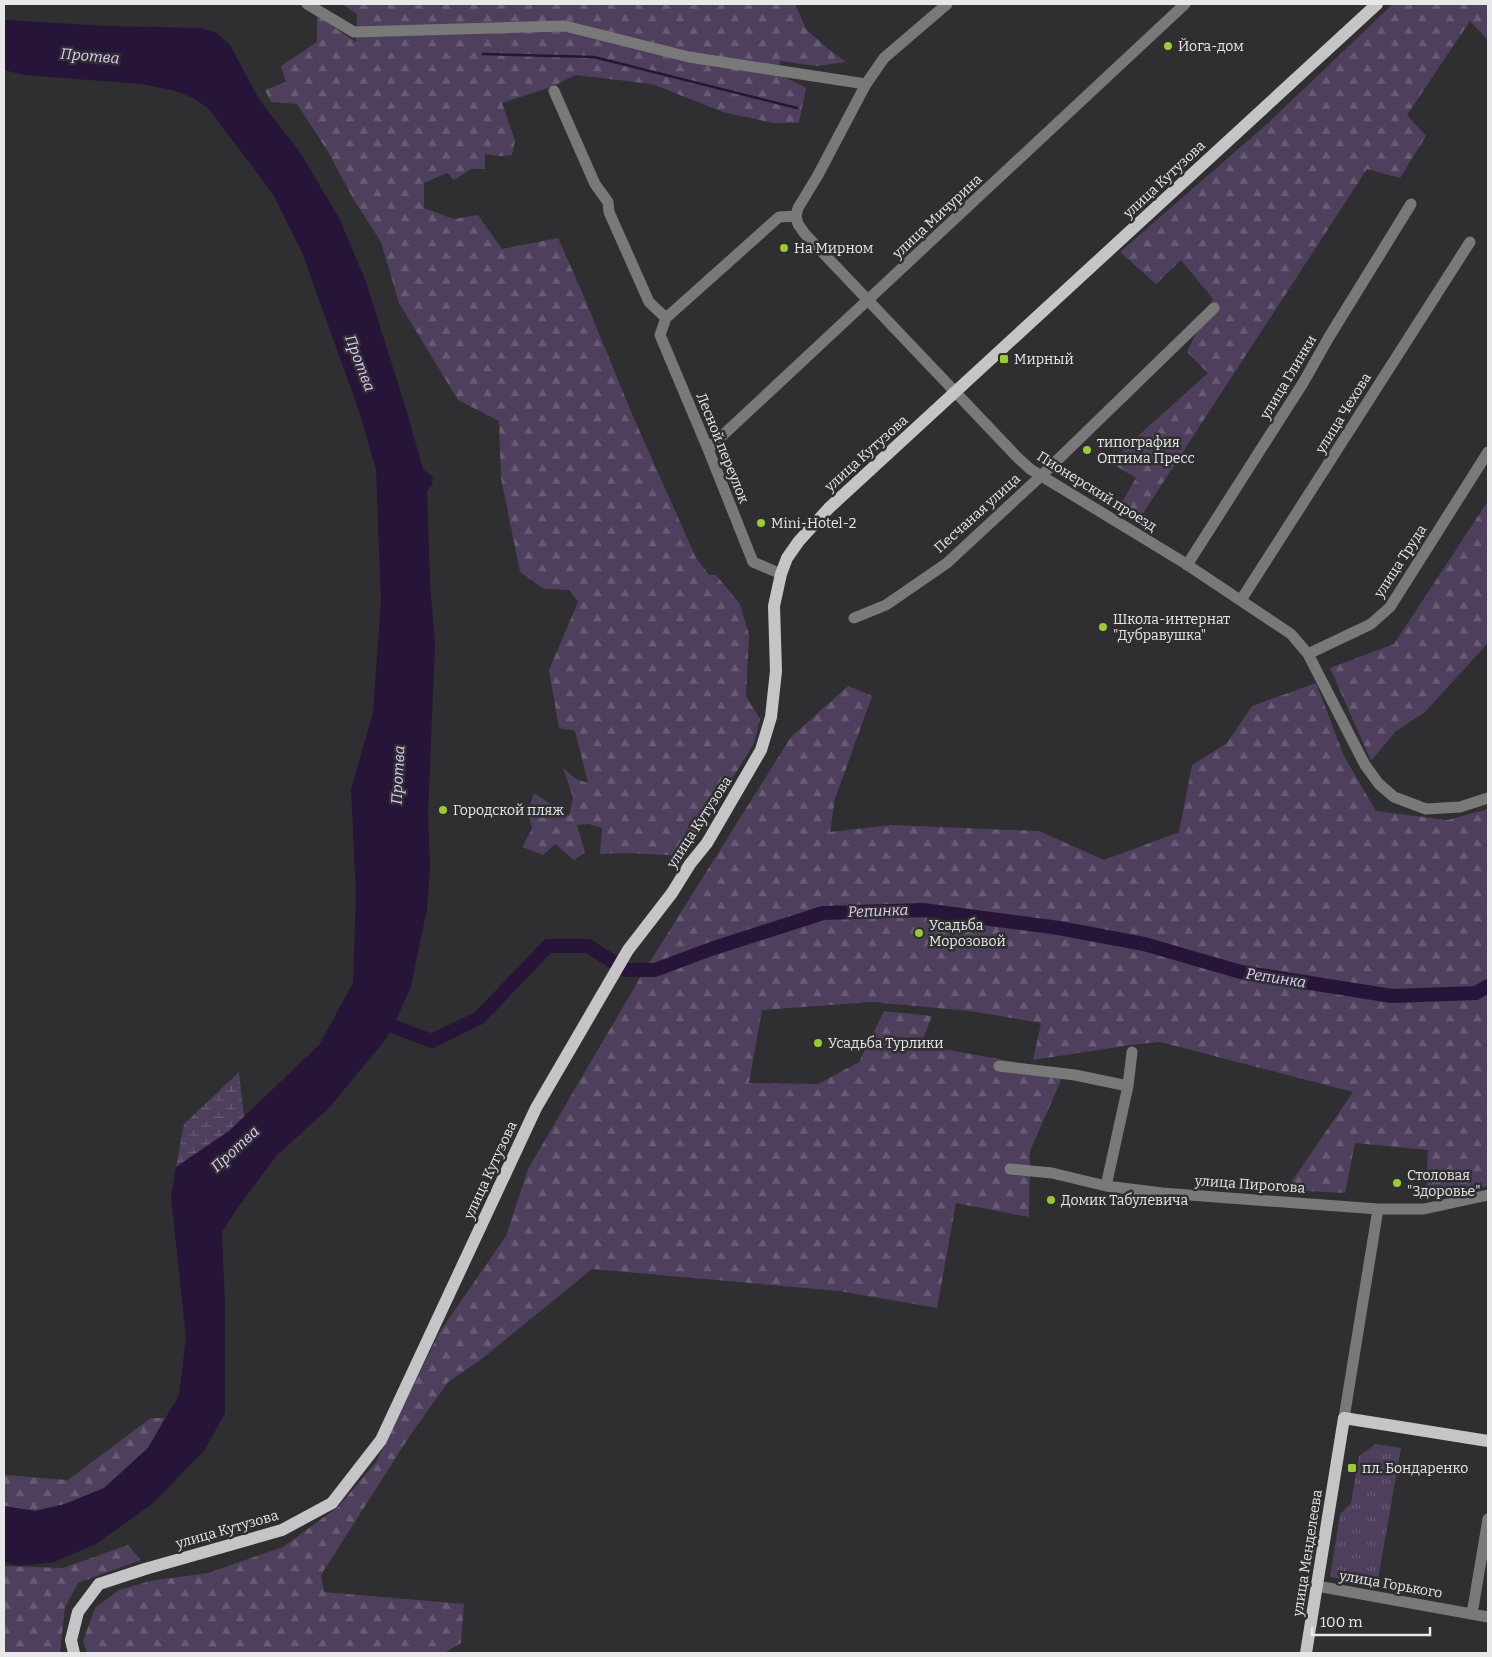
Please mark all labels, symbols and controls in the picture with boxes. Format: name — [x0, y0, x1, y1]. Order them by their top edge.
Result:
place label: Йога-дом — [1178, 37, 1244, 55]
marker: Йога-дом — [1162, 40, 1174, 52]
water label: Протва — [60, 44, 120, 68]
street label: улица Кутузова — [1119, 137, 1209, 222]
street label: улица Мичурина — [888, 170, 986, 263]
place label: На Мирном — [794, 240, 874, 257]
marker: На Мирном — [778, 242, 790, 254]
water label: Протва — [341, 332, 379, 394]
street label: улица Глинки — [1256, 332, 1320, 423]
place label: Мирный — [1014, 351, 1074, 368]
marker: Мирный — [998, 353, 1010, 365]
street label: улица Чехова — [1311, 370, 1375, 457]
street label: Лесной переулок — [693, 390, 753, 507]
street label: улица Кутузова — [821, 411, 912, 496]
place label: типография Оптима Пресс — [1097, 434, 1195, 467]
marker: типография Оптима Пресс — [1081, 444, 1093, 456]
street label: Пионерский проезд — [1034, 448, 1160, 535]
street label: Песчаная улица — [931, 470, 1024, 556]
place label: Mini-Hotel-2 — [771, 515, 856, 532]
marker: Mini-Hotel-2 — [755, 517, 767, 529]
street label: улица Труда — [1370, 521, 1430, 602]
place label: Школа-интернат "Дубравушка" — [1113, 611, 1230, 644]
marker: Школа-интернат "Дубравушка" — [1097, 621, 1109, 633]
water label: Протва — [387, 745, 409, 805]
street label: улица Кутузова — [663, 773, 736, 872]
place label: Городской пляж — [453, 802, 564, 819]
marker: Городской пляж — [437, 804, 449, 816]
water label: Репинка — [847, 901, 909, 921]
place label: Усадьба Морозовой — [929, 917, 1006, 950]
marker: Усадьба Морозовой — [913, 927, 925, 939]
water label: Репинка — [1245, 964, 1307, 992]
place label: Усадьба Турлики — [828, 1035, 944, 1052]
marker: Усадьба Турлики — [812, 1037, 824, 1049]
street label: улица Кутузова — [460, 1118, 521, 1223]
water label: Протва — [207, 1122, 263, 1176]
place label: Столовая "Здоровье" — [1407, 1167, 1481, 1200]
street label: улица Пирогова — [1193, 1172, 1306, 1197]
marker: Столовая "Здоровье" — [1391, 1177, 1403, 1189]
place label: Домик Табулевича — [1061, 1192, 1188, 1209]
marker: Домик Табулевича — [1045, 1194, 1057, 1206]
place label: пл. Бондаренко — [1362, 1460, 1468, 1477]
marker: пл. Бондаренко — [1346, 1462, 1358, 1474]
street label: улица Менделеева — [1289, 1488, 1326, 1619]
street label: улица Кутузова — [173, 1507, 281, 1553]
street label: улица Горького — [1337, 1567, 1444, 1602]
scale bar — [1312, 1604, 1430, 1636]
text: 100 m — [1320, 1613, 1363, 1631]

